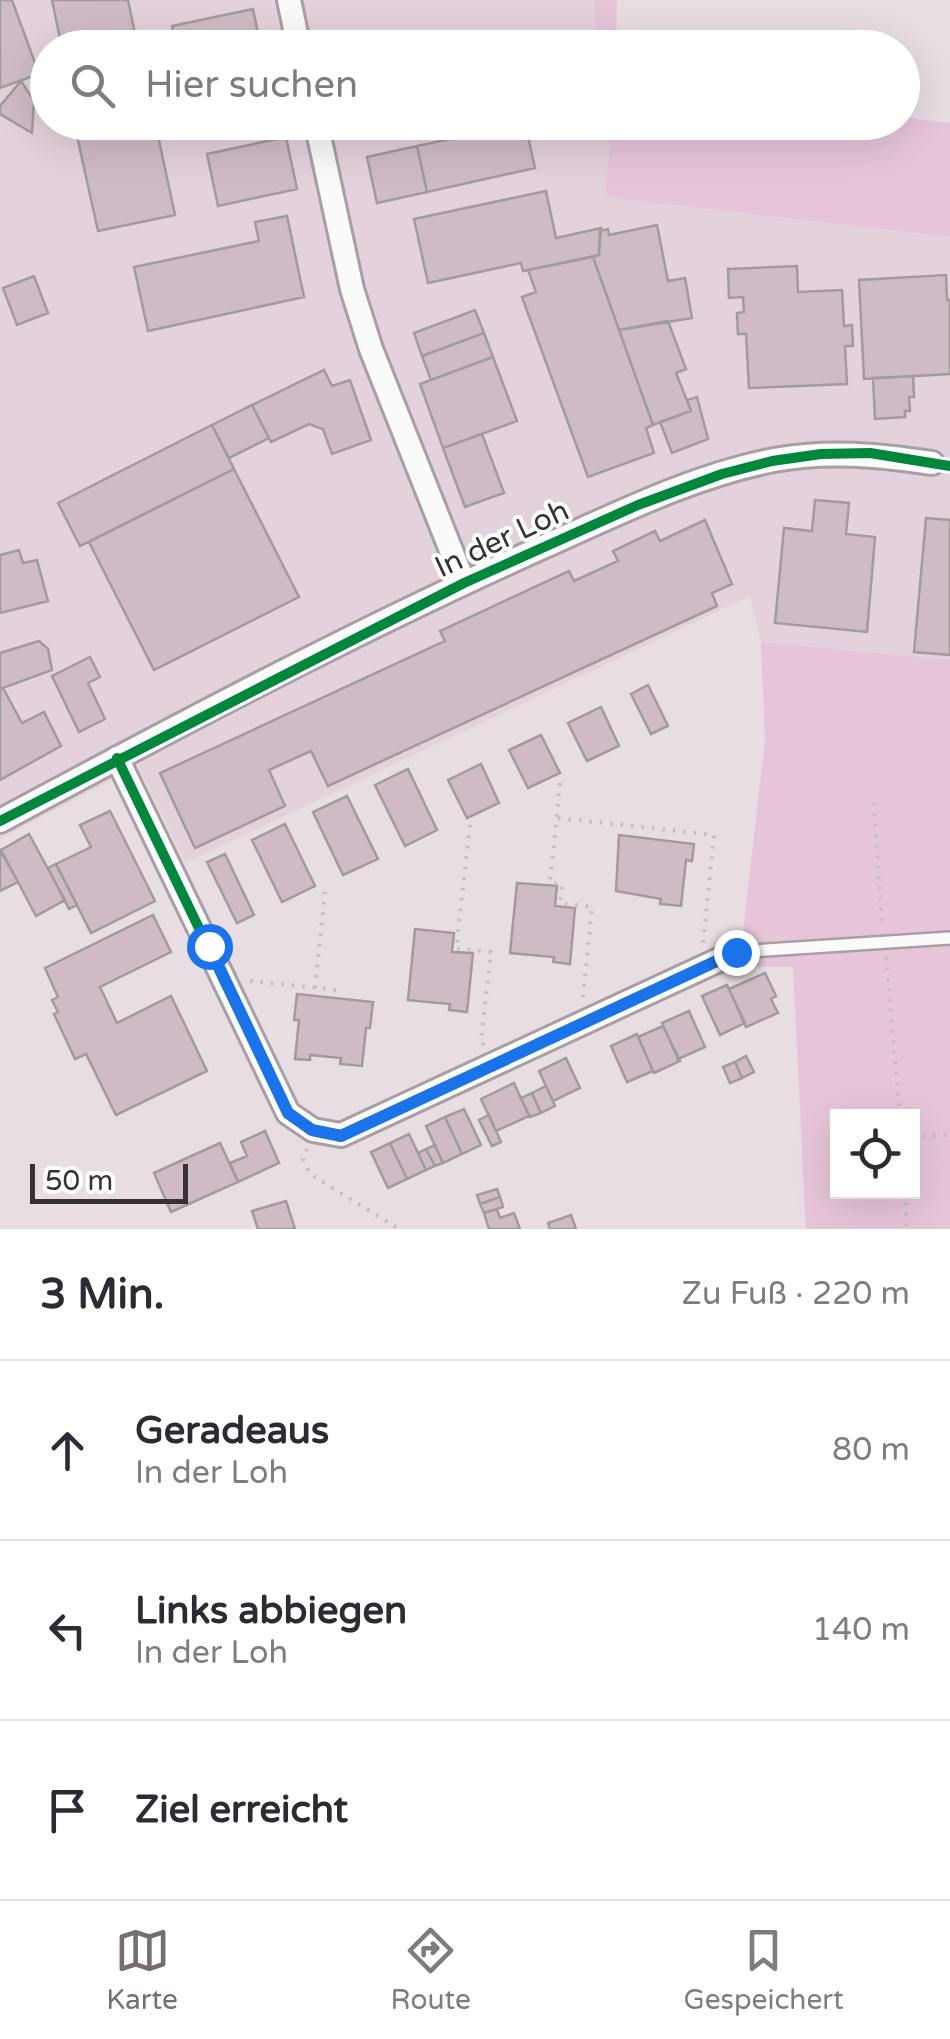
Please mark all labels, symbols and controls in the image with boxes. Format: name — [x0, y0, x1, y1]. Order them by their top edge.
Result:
search box — [30, 30, 920, 140]
icon: search — [65, 58, 120, 113]
text: Hier suchen — [145, 62, 358, 108]
street label: In der Loh — [429, 492, 575, 586]
route start — [187, 924, 233, 970]
route end — [714, 930, 760, 976]
map controls — [830, 1109, 920, 1199]
button: locate — [830, 1109, 920, 1199]
scale bar — [30, 1159, 188, 1204]
text: 50 m — [45, 1164, 113, 1198]
text: 3 Min. — [40, 1269, 164, 1320]
text: Zu Fuß · 220 m — [682, 1275, 910, 1313]
text: Geradeaus — [135, 1408, 329, 1454]
icon: ahead — [40, 1423, 95, 1478]
text: 80 m — [832, 1431, 910, 1469]
text: In der Loh — [135, 1454, 288, 1492]
text: Links abbiegen — [135, 1588, 407, 1634]
icon: left — [40, 1603, 95, 1658]
text: 140 m — [812, 1611, 910, 1649]
text: In der Loh — [135, 1634, 288, 1672]
icon: arrive — [40, 1783, 95, 1838]
text: Ziel erreicht — [135, 1787, 348, 1833]
tab: Karte — [106, 1923, 178, 2017]
tab: Route — [390, 1923, 471, 2017]
tab: Gespeichert — [683, 1923, 844, 2017]

